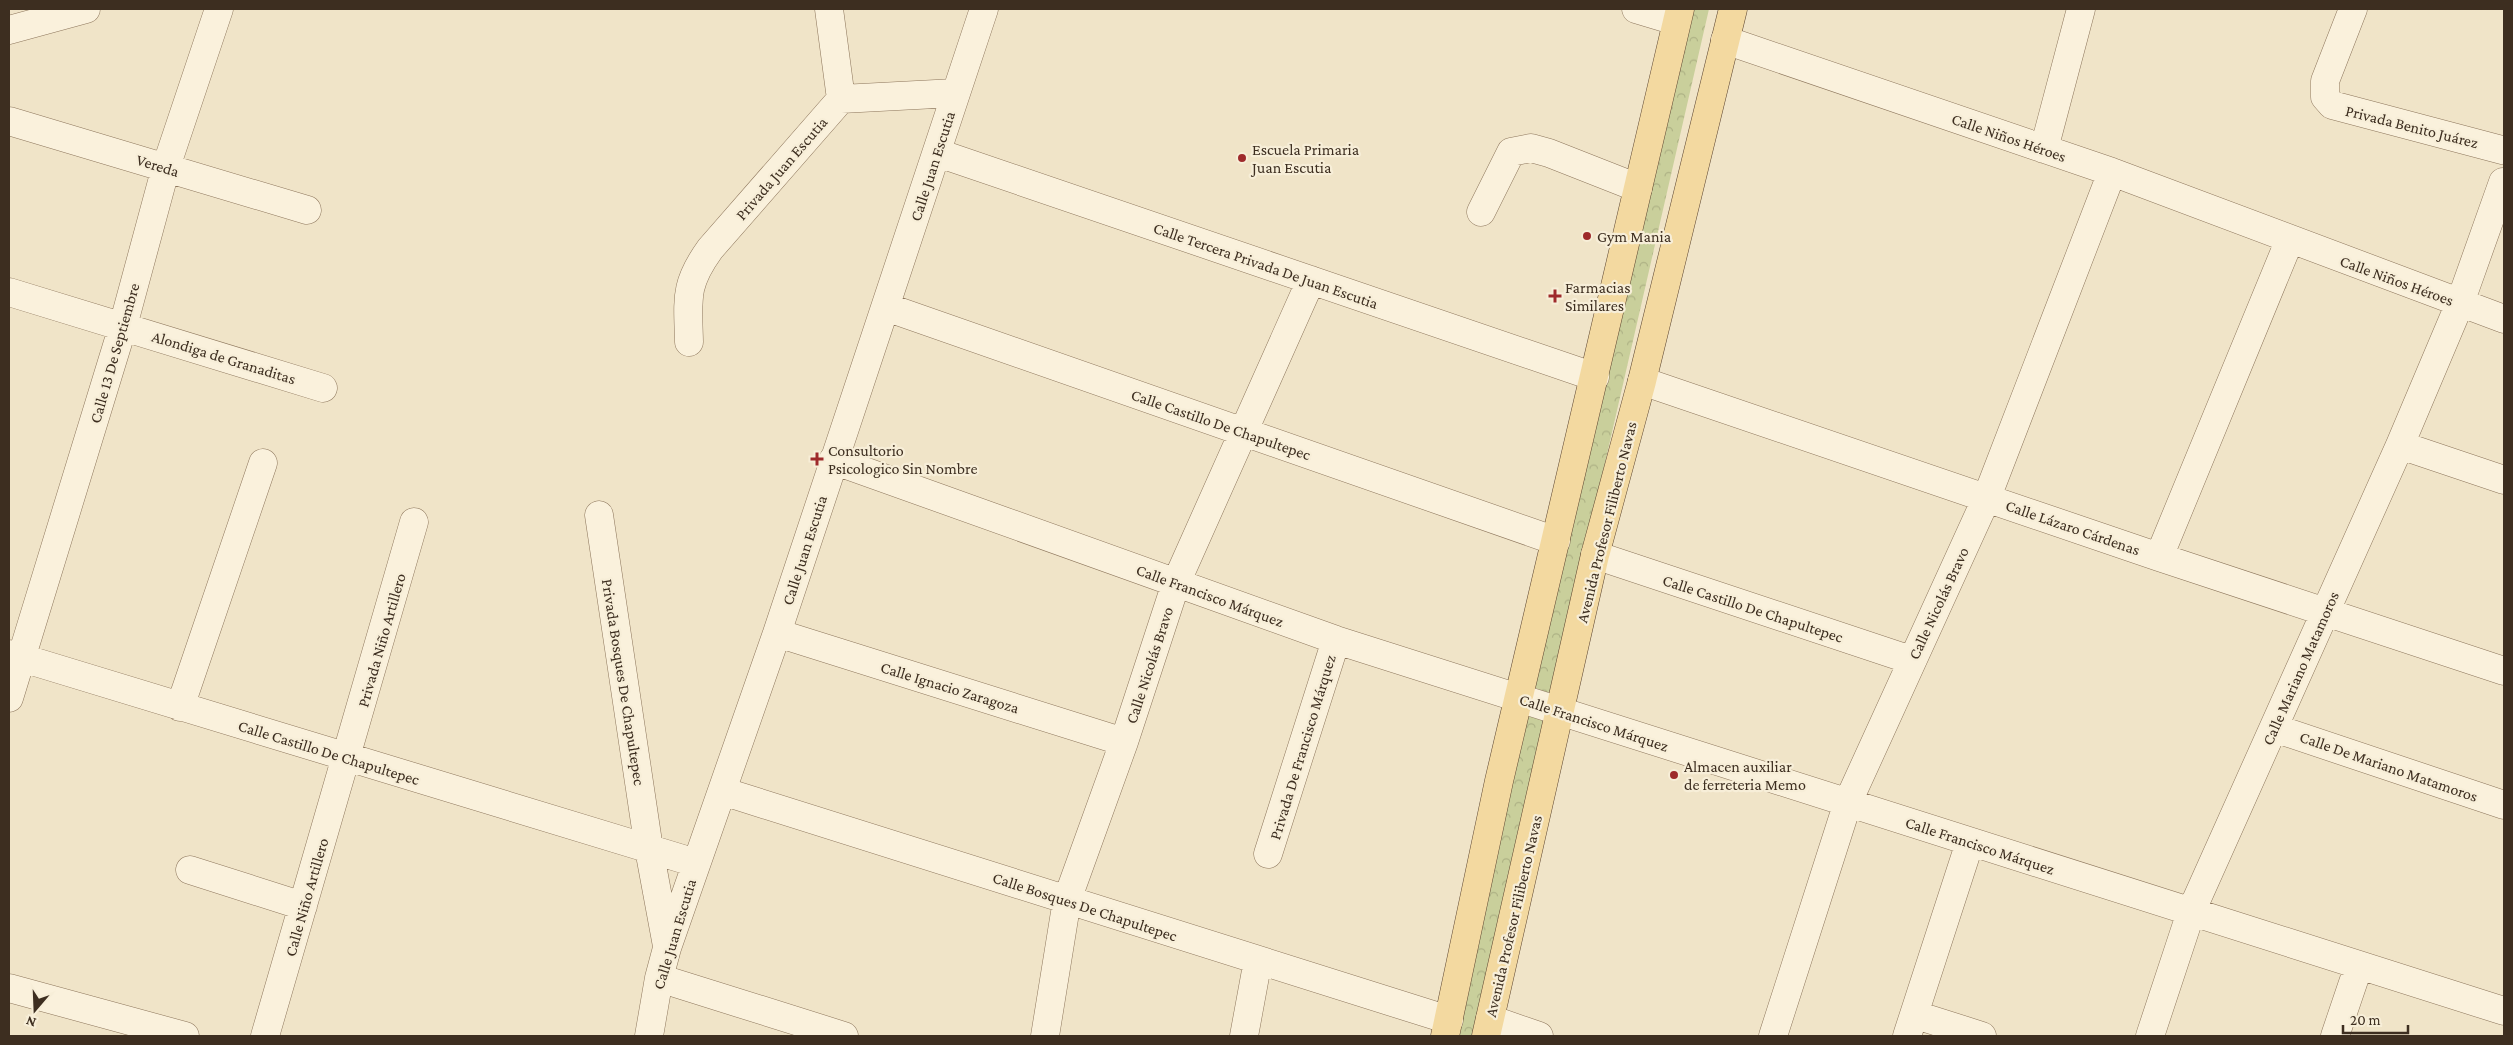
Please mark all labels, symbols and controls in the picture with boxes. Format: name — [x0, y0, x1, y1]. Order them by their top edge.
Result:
street label: Privada Benito Juárez — [2344, 102, 2480, 152]
street label: Calle Juan Escutia — [907, 109, 959, 224]
street label: Calle Niños Héroes — [1949, 110, 2068, 165]
street label: Privada Juan Escutia — [732, 113, 832, 224]
place label: Escuela Primaria Juan Escutia — [1250, 141, 1360, 177]
street label: Vereda — [134, 151, 182, 180]
marker: Escuela Primaria Juan Escutia — [1236, 152, 1248, 164]
street label: Calle Tercera Privada De Juan Escutia — [1151, 219, 1381, 313]
place label: Gym Mania — [1597, 228, 1672, 246]
marker: Gym Mania — [1581, 230, 1593, 242]
street label: Calle Niños Héroes — [2338, 252, 2456, 309]
place label: Farmacias Similares — [1565, 279, 1630, 314]
street label: Calle 13 De Septiembre — [86, 281, 144, 425]
marker: Farmacias Similares — [1549, 290, 1561, 302]
street label: Alondiga de Granaditas — [150, 328, 298, 388]
street label: Calle Castillo De Chapultepec — [1129, 386, 1313, 464]
street label: Avenida Profesor Filiberto Navas — [1573, 420, 1640, 624]
place label: Consultorio Psicologico Sin Nombre — [828, 442, 977, 478]
marker: Consultorio Psicologico Sin Nombre — [810, 452, 824, 466]
street label: Calle Juan Escutia — [779, 493, 831, 608]
street label: Calle Lázaro Cárdenas — [2003, 496, 2142, 558]
street label: Calle Nicolás Bravo — [1905, 544, 1972, 662]
street label: Calle Francisco Márquez — [1134, 561, 1286, 631]
street label: Privada Niño Artillero — [354, 571, 409, 709]
street label: Calle Castillo De Chapultepec — [1660, 571, 1845, 647]
street label: Privada Bosques De Chapultepec — [598, 578, 648, 787]
street label: Calle Mariano Matamoros — [2259, 589, 2342, 748]
street label: Calle Nicolás Bravo — [1123, 604, 1176, 726]
street label: Privada De Francisco Márquez — [1266, 652, 1340, 842]
street label: Calle Ignacio Zaragoza — [878, 658, 1022, 718]
street label: Calle Francisco Márquez — [1517, 690, 1671, 756]
street label: Calle Castillo De Chapultepec — [236, 717, 422, 789]
street label: Calle De Mariano Matamoros — [2298, 728, 2480, 805]
place label: Almacen auxiliar de ferreteria Memo — [1684, 758, 1806, 793]
marker: Almacen auxiliar de ferreteria Memo — [1668, 769, 1680, 781]
street label: Calle Francisco Márquez — [1903, 813, 2057, 879]
street label: Avenida Profesor Filiberto Navas — [1482, 814, 1545, 1019]
street label: Calle Niño Artillero — [281, 836, 332, 958]
street label: Calle Bosques De Chapultepec — [990, 869, 1179, 945]
street label: Calle Juan Escutia — [650, 876, 700, 992]
north arrow — [10, 985, 60, 1035]
scale bar — [2343, 1002, 2408, 1034]
text: 20 m — [2350, 1012, 2381, 1028]
text: N — [23, 1013, 38, 1031]

